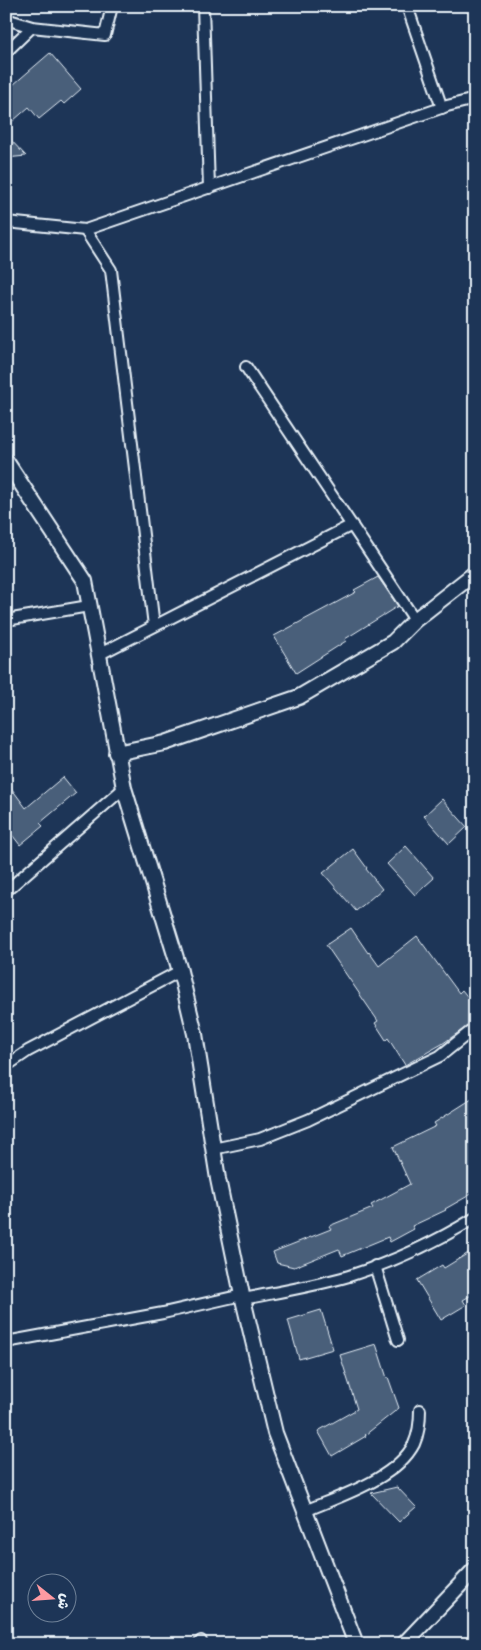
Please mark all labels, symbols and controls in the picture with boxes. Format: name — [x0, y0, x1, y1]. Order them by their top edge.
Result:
north arrow — [28, 1572, 78, 1622]
text: ش — [51, 1591, 75, 1612]

